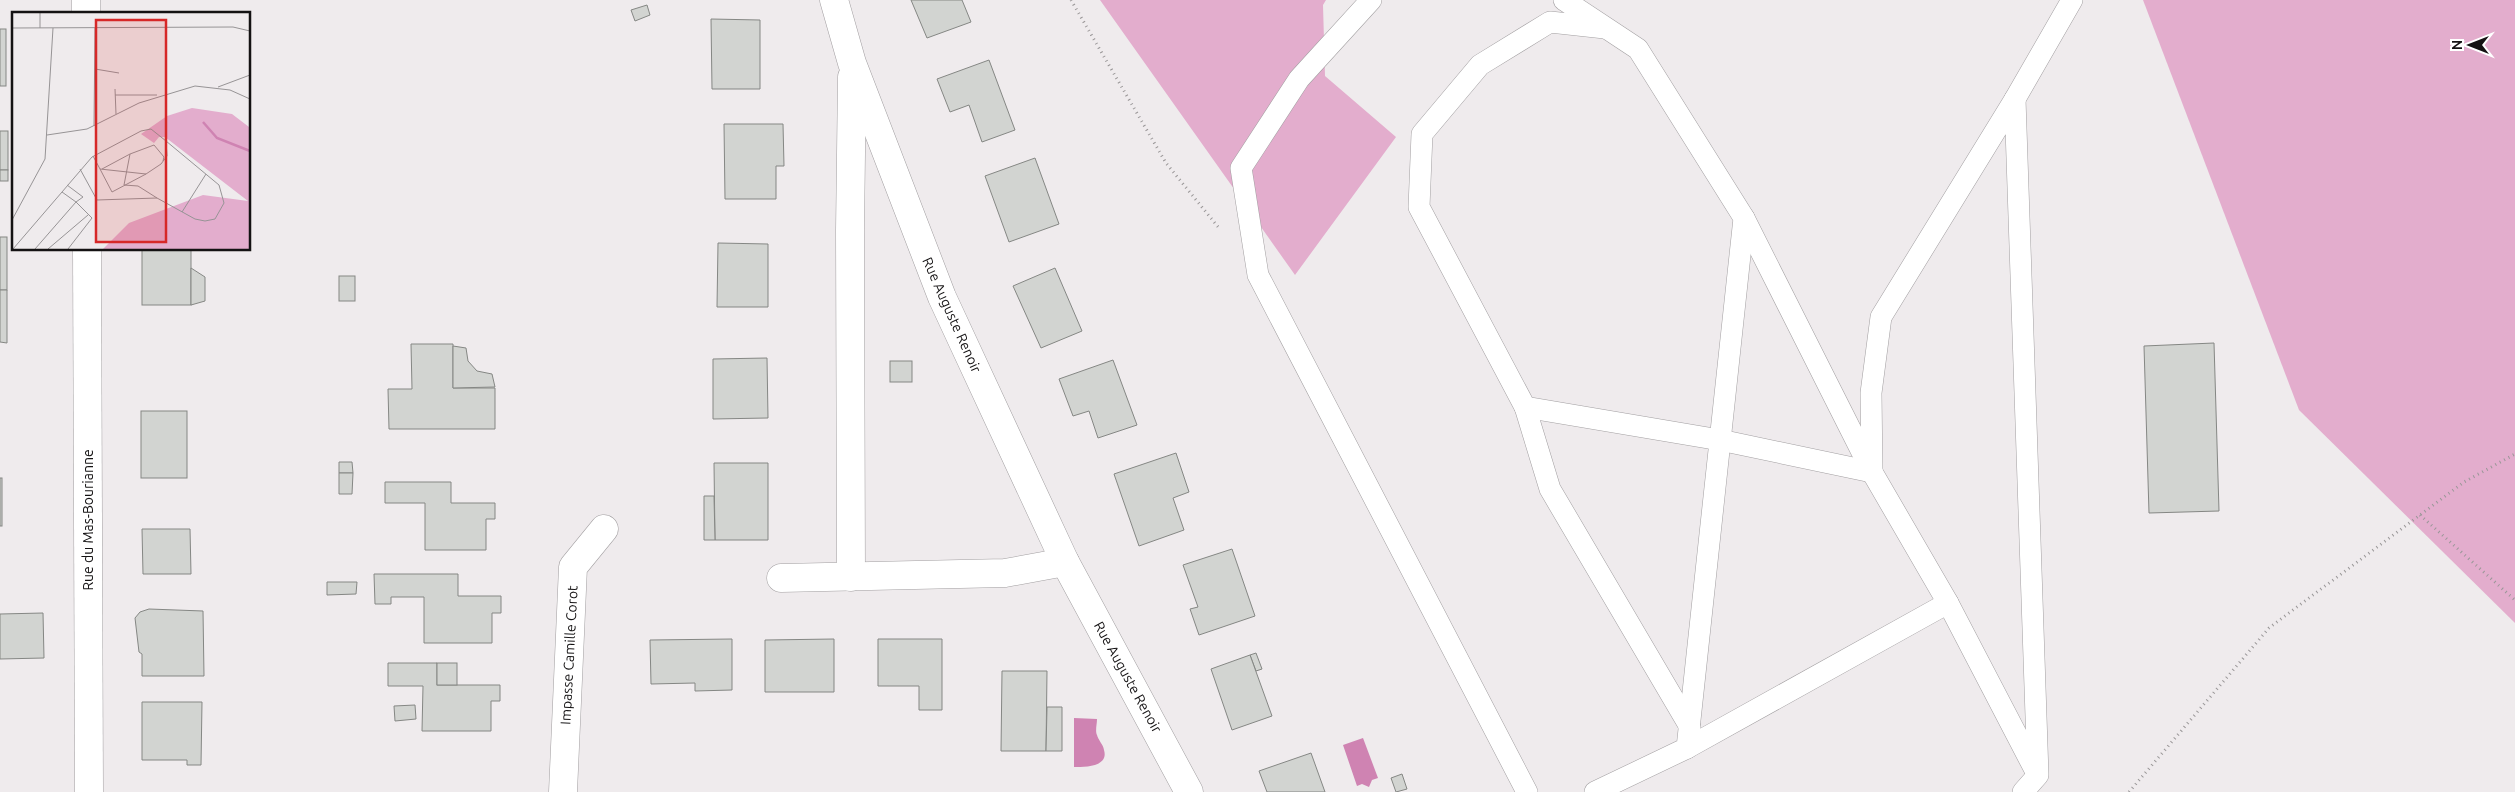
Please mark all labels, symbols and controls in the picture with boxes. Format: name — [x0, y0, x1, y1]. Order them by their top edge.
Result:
inset map — [12, 12, 250, 250]
north arrow — [2445, 20, 2495, 70]
text: N — [2449, 40, 2465, 50]
street label: Rue Auguste Renoir — [919, 255, 985, 376]
street label: Rue du Mas-Bourianne — [80, 449, 96, 591]
street label: Impasse Camille Corot — [557, 584, 581, 725]
street label: Rue Auguste Renoir — [1091, 619, 1166, 736]

